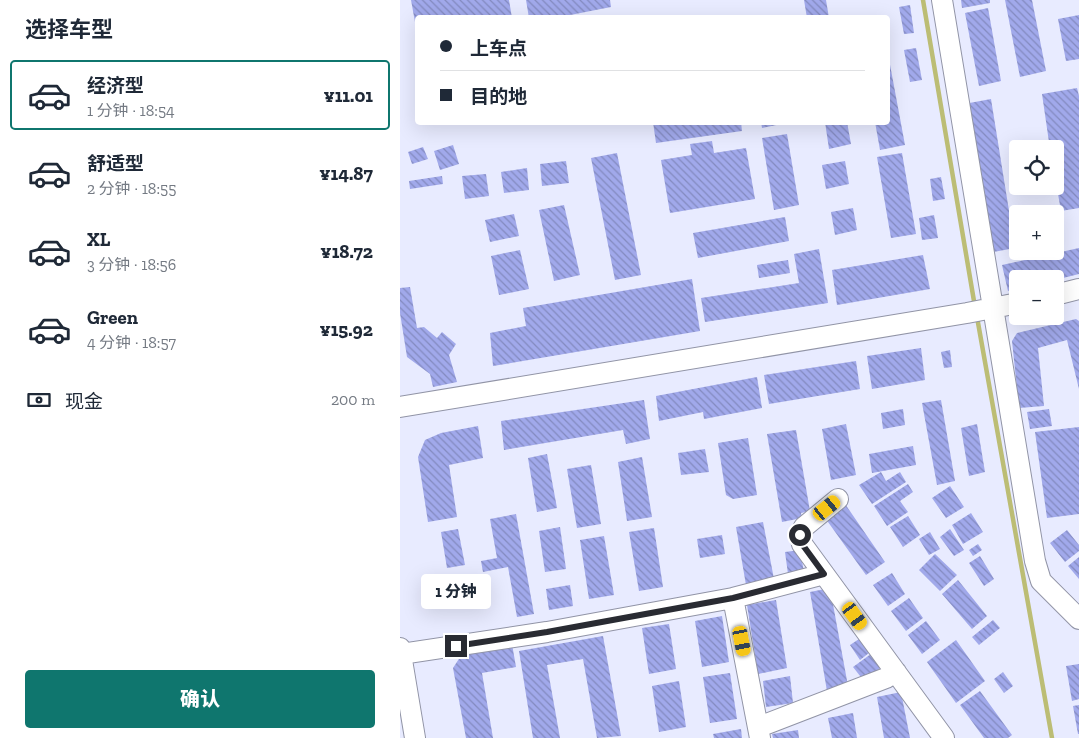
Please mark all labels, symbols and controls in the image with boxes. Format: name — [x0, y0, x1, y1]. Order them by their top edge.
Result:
text: 选择车型 — [25, 16, 113, 43]
text: 上车点 — [470, 37, 527, 60]
icon: car — [27, 73, 72, 118]
text: 经济型 — [87, 74, 144, 97]
text: ¥11.01 — [323, 84, 373, 107]
text: 目的地 — [470, 85, 527, 108]
text: 1 分钟 · 18:54 — [87, 101, 175, 120]
map controls — [1009, 140, 1064, 325]
button: locate — [1009, 140, 1064, 195]
icon: car — [27, 151, 72, 196]
text: 舒适型 — [87, 152, 144, 175]
text: ¥14.87 — [319, 162, 373, 185]
text: 2 分钟 · 18:55 — [87, 179, 176, 198]
button: + — [1009, 205, 1064, 260]
text: XL — [87, 228, 110, 251]
icon: car — [27, 229, 72, 274]
text: ¥18.72 — [320, 240, 373, 263]
text: 3 分钟 · 18:56 — [87, 255, 176, 274]
button: − — [1009, 270, 1064, 325]
text: Green — [87, 306, 138, 329]
icon: car — [27, 307, 72, 352]
text: ¥15.92 — [319, 318, 373, 341]
text: 4 分钟 · 18:57 — [87, 333, 176, 352]
icon: cash — [25, 386, 53, 414]
text: 现金 — [65, 390, 103, 413]
text: 200 m — [331, 390, 375, 409]
car — [810, 493, 843, 523]
route start — [789, 524, 811, 546]
callout: 1 分钟 — [421, 574, 491, 608]
text: 1 分钟 — [435, 582, 477, 601]
car — [840, 599, 869, 633]
car — [731, 625, 752, 657]
route end — [445, 635, 467, 657]
button: 确认 — [25, 670, 375, 728]

